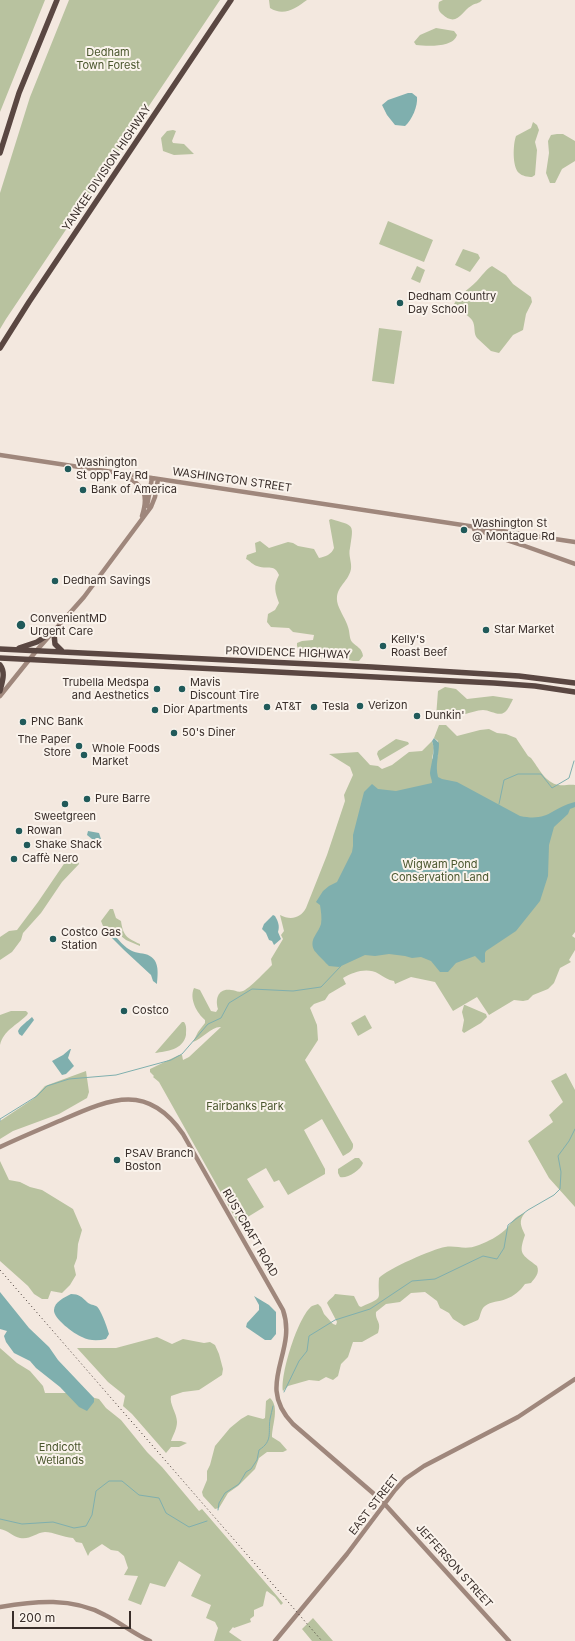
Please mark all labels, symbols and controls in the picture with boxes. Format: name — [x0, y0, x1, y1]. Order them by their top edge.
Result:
park label: Dedham Town Forest — [76, 46, 140, 72]
street label: YANKEE DIVISION HIGHWAY — [60, 102, 154, 234]
place label: Dedham Country Day School — [408, 290, 496, 316]
marker: Dedham Country Day School — [395, 298, 405, 308]
place label: Washington St opp Fay Rd — [76, 456, 148, 482]
marker: Washington St opp Fay Rd — [63, 464, 73, 474]
street label: WASHINGTON STREET — [172, 465, 292, 495]
place label: Bank of America — [91, 483, 177, 497]
marker: Bank of America — [78, 485, 88, 495]
place label: Washington St @ Montague Rd — [472, 517, 555, 543]
marker: Washington St @ Montague Rd — [459, 525, 469, 535]
place label: Dedham Savings — [63, 574, 150, 588]
marker: Dedham Savings — [50, 576, 60, 586]
place label: ConvenientMD Urgent Care — [30, 612, 107, 638]
marker: ConvenientMD Urgent Care — [15, 619, 27, 631]
place label: Star Market — [494, 623, 554, 637]
marker: Star Market — [481, 625, 491, 635]
place label: Kelly's Roast Beef — [391, 633, 447, 659]
marker: Kelly's Roast Beef — [378, 641, 388, 651]
street label: PROVIDENCE HIGHWAY — [225, 644, 351, 662]
place label: Trubella Medspa and Aesthetics — [62, 676, 149, 702]
place label: Mavis Discount Tire — [190, 676, 259, 702]
marker: Trubella Medspa and Aesthetics — [152, 684, 162, 694]
marker: Mavis Discount Tire — [177, 684, 187, 694]
place label: Verizon — [368, 699, 407, 713]
place label: AT&T — [275, 700, 302, 714]
place label: Tesla — [322, 700, 349, 714]
marker: Verizon — [355, 701, 365, 711]
marker: AT&T — [262, 702, 272, 712]
marker: Tesla — [309, 702, 319, 712]
place label: Dior Apartments — [163, 703, 248, 717]
marker: Dior Apartments — [150, 705, 160, 715]
place label: Dunkin' — [425, 709, 464, 723]
marker: Dunkin' — [412, 711, 422, 721]
place label: PNC Bank — [31, 715, 83, 729]
marker: PNC Bank — [18, 717, 28, 727]
place label: 50's Diner — [182, 726, 235, 740]
marker: 50's Diner — [169, 728, 179, 738]
place label: The Paper Store — [17, 733, 71, 759]
marker: The Paper Store — [74, 741, 84, 751]
place label: Whole Foods Market — [92, 742, 160, 768]
marker: Whole Foods Market — [79, 750, 89, 760]
place label: Pure Barre — [95, 792, 150, 806]
marker: Pure Barre — [82, 794, 92, 804]
marker: Sweetgreen — [60, 799, 70, 809]
place label: Sweetgreen — [34, 810, 96, 824]
place label: Rowan — [27, 824, 62, 838]
marker: Rowan — [14, 826, 24, 836]
place label: Shake Shack — [35, 838, 102, 852]
marker: Shake Shack — [22, 840, 32, 850]
place label: Caffè Nero — [22, 852, 78, 866]
marker: Caffè Nero — [9, 854, 19, 864]
park label: Wigwam Pond Conservation Land — [391, 858, 489, 884]
place label: Costco Gas Station — [61, 926, 121, 952]
marker: Costco Gas Station — [48, 934, 58, 944]
place label: Costco — [132, 1004, 169, 1018]
marker: Costco — [119, 1006, 129, 1016]
park label: Fairbanks Park — [206, 1100, 284, 1114]
place label: PSAV Branch Boston — [125, 1147, 193, 1173]
marker: PSAV Branch Boston — [112, 1155, 122, 1165]
street label: RUSTCRAFT ROAD — [220, 1187, 280, 1279]
park label: Endicott Wetlands — [36, 1441, 84, 1467]
street label: EAST STREET — [346, 1472, 402, 1538]
street label: JEFFERSON STREET — [413, 1521, 495, 1611]
scale bar — [14, 1603, 133, 1629]
text: 200 m — [19, 1610, 55, 1625]

